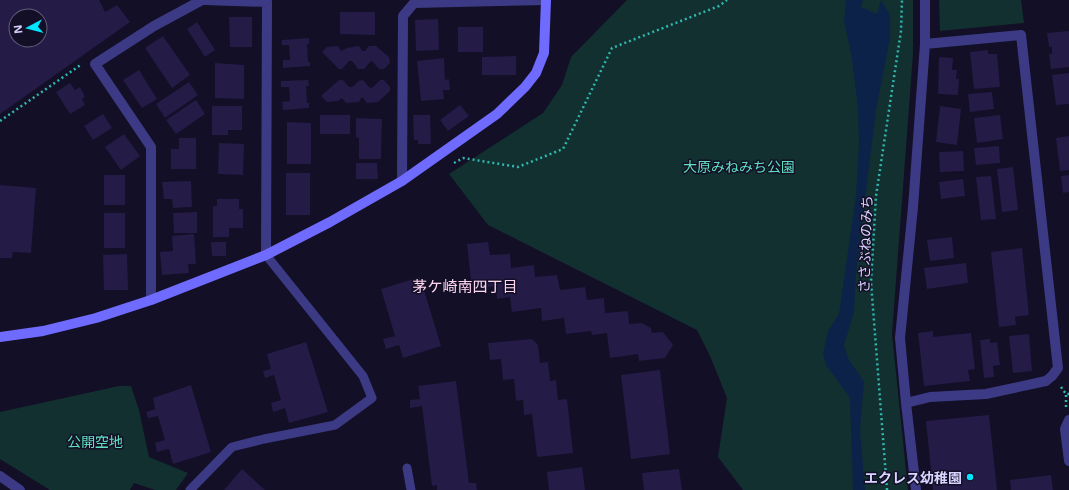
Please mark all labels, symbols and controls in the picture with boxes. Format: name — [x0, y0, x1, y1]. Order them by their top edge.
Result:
north arrow — [8, 8, 48, 48]
text: N — [10, 24, 26, 35]
park label: 大原みねみち公園 — [683, 157, 795, 176]
street label: ささぶねのみち — [854, 195, 876, 293]
district label: 茅ケ崎南四丁目 — [412, 276, 518, 296]
park label: 公開空地 — [67, 432, 123, 451]
place label: エクレス幼稚園 — [864, 468, 962, 487]
marker: エクレス幼稚園 — [965, 472, 975, 482]

